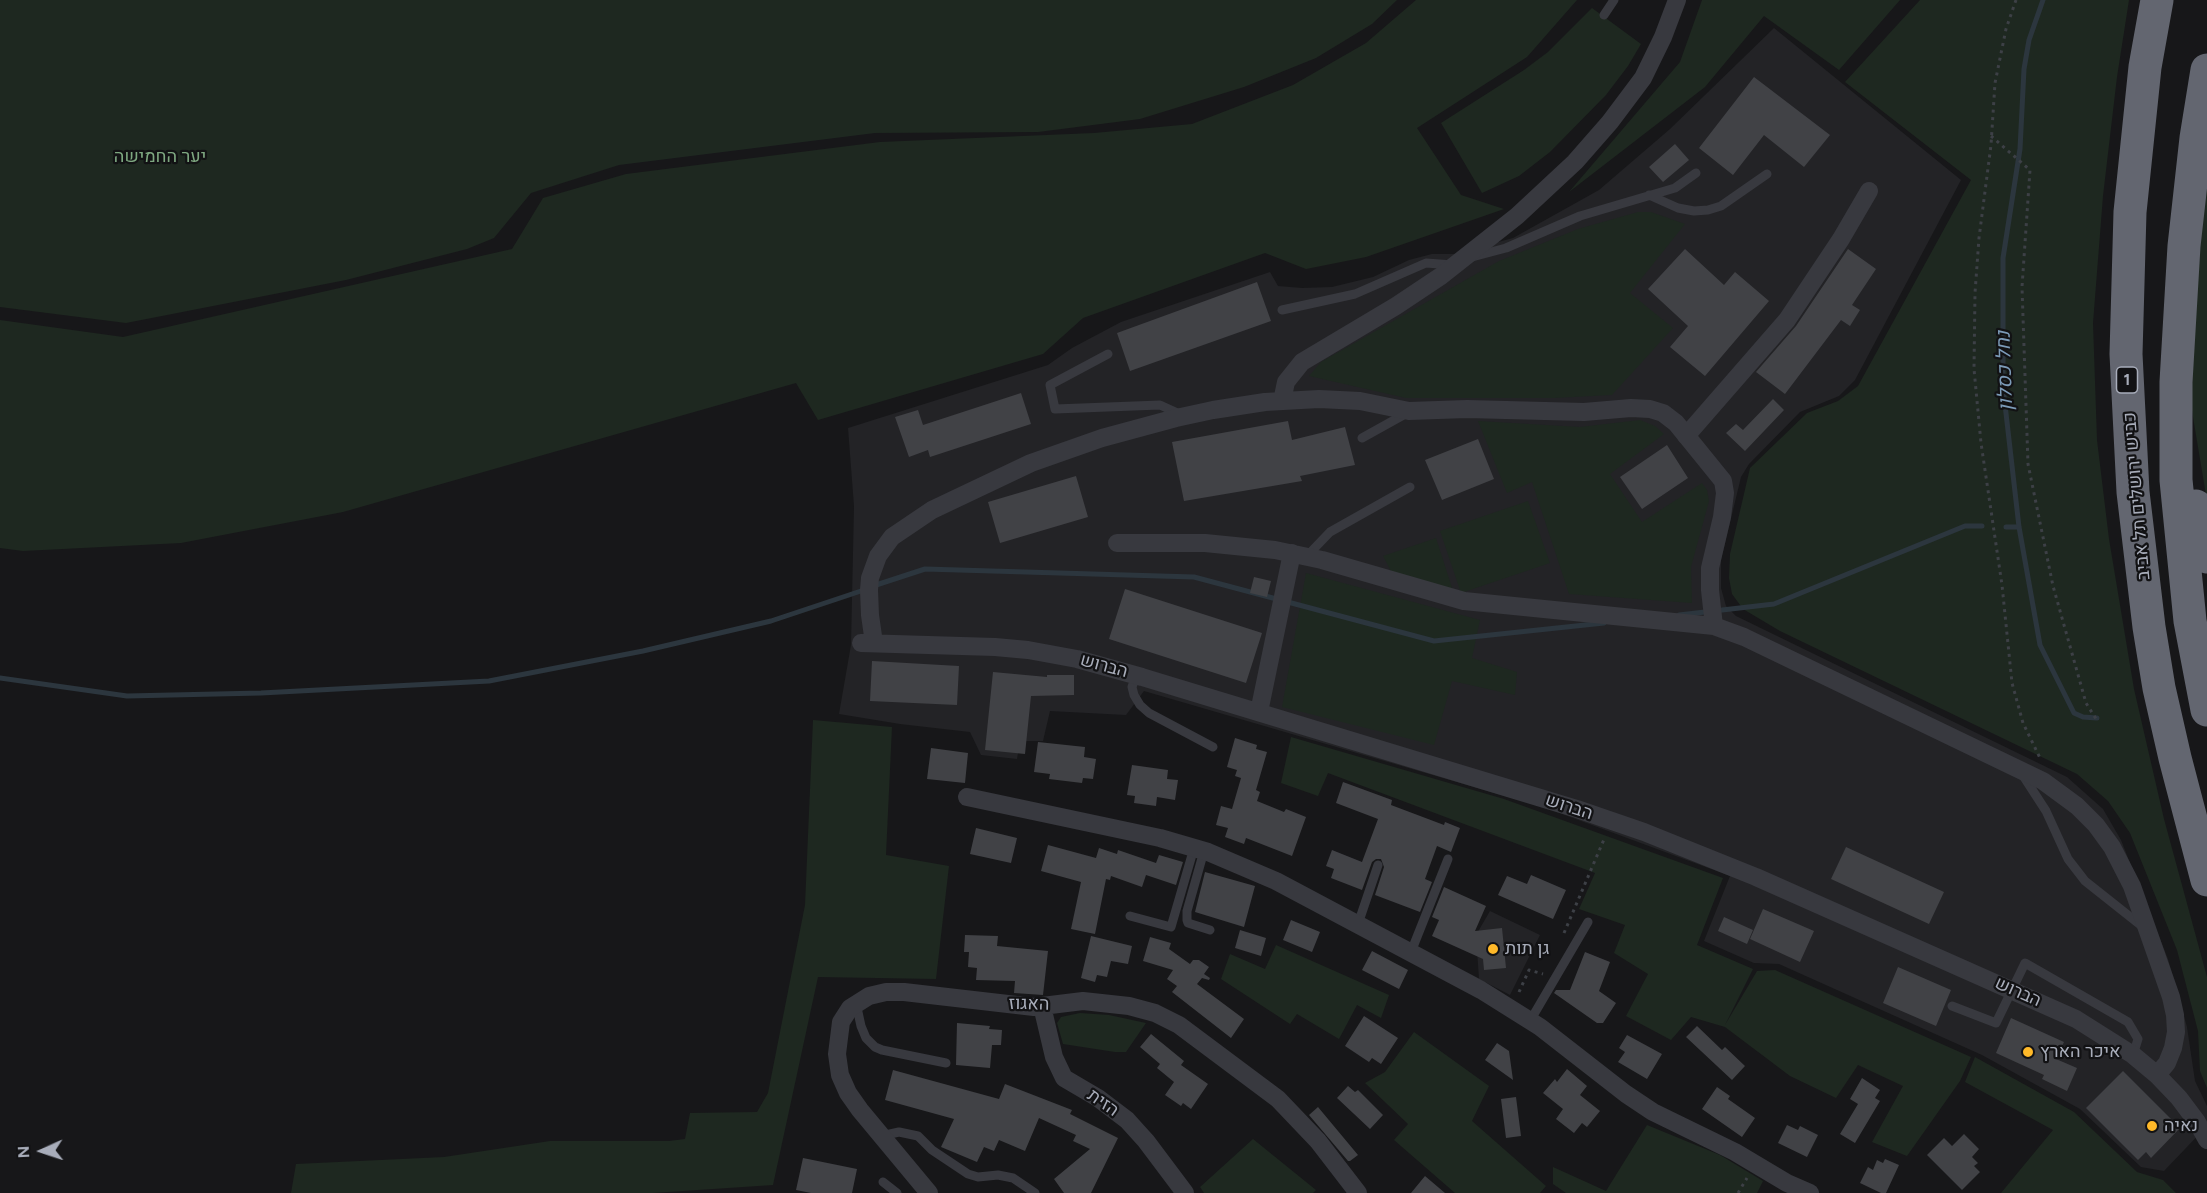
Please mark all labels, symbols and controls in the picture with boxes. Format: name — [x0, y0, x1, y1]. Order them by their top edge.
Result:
park label: יער החמישה — [114, 146, 206, 168]
water label: נחל כסלון — [1992, 331, 2018, 411]
road number: 1 — [2116, 367, 2138, 393]
street label: כביש ירושלים תל אביב — [2119, 411, 2155, 581]
street label: הברוש — [1078, 649, 1130, 683]
street label: הברוש — [1543, 789, 1595, 825]
place label: גן תות — [1505, 938, 1549, 960]
marker: גן תות — [1486, 942, 1500, 956]
street label: הברוש — [1991, 972, 2045, 1012]
street label: האגוז — [1008, 993, 1050, 1015]
place label: איכר הארץ — [2040, 1041, 2121, 1063]
marker: איכר הארץ — [2021, 1045, 2035, 1059]
street label: הזית — [1083, 1085, 1123, 1121]
place label: נאיה — [2164, 1115, 2198, 1137]
marker: נאיה — [2145, 1119, 2159, 1133]
north arrow — [12, 1121, 72, 1181]
text: N — [14, 1145, 33, 1159]

